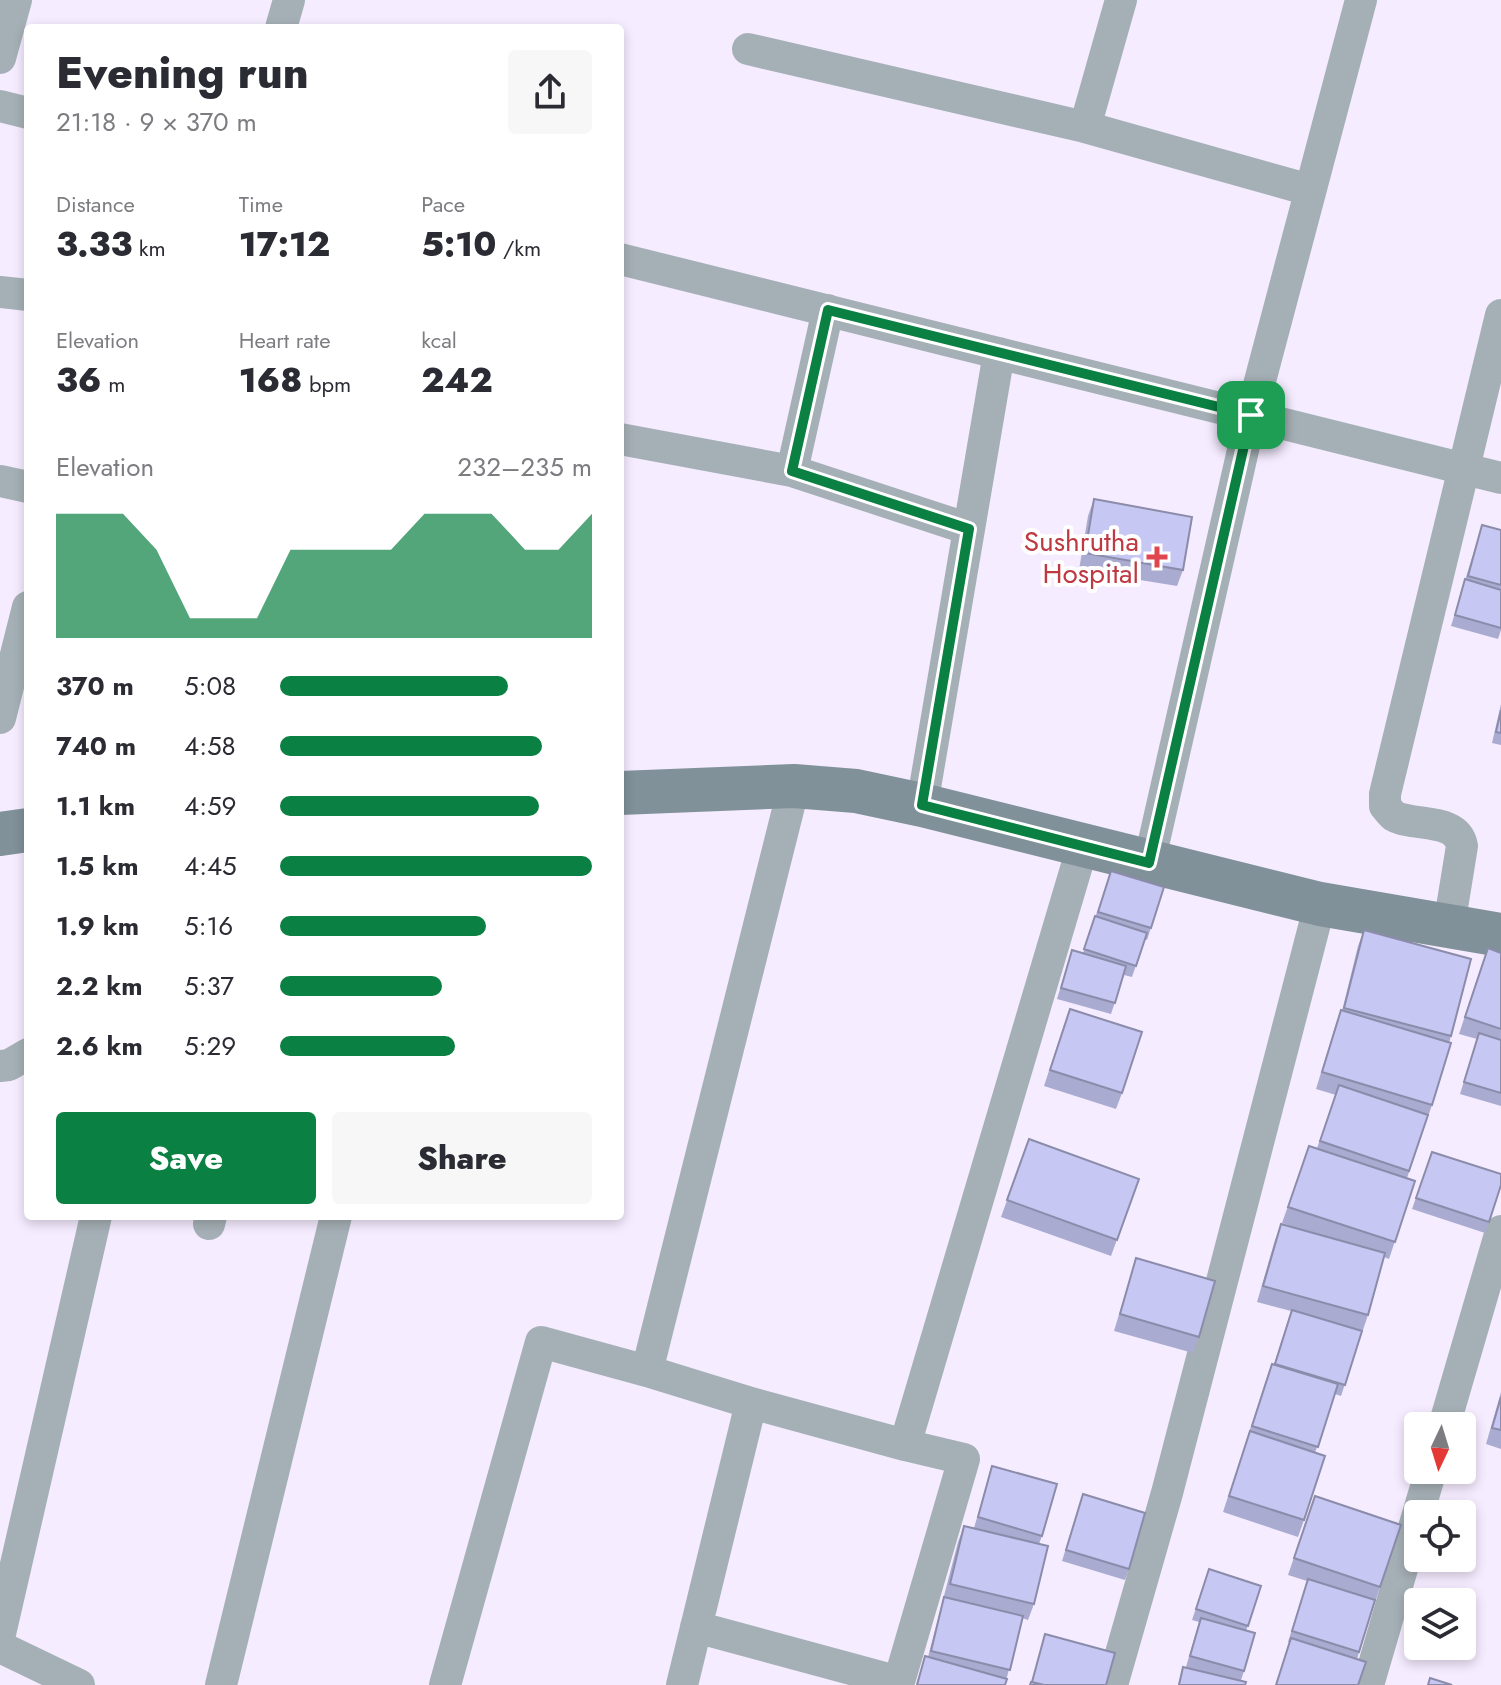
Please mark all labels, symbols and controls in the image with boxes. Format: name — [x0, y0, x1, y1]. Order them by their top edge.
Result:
text: Evening run — [56, 41, 309, 105]
button: share — [508, 50, 592, 134]
text: 21:18 · 9 × 370 m — [56, 103, 257, 141]
text: Distance — [56, 188, 135, 220]
text: Time — [239, 188, 283, 220]
text: Pace — [421, 188, 465, 220]
text: 3.33 — [56, 220, 132, 269]
text: 17:12 — [239, 220, 330, 269]
text: 5:10 — [421, 220, 496, 269]
text: km — [132, 232, 166, 264]
text: /km — [496, 232, 541, 264]
text: Elevation — [56, 324, 139, 356]
text: Heart rate — [239, 324, 330, 356]
text: kcal — [421, 324, 457, 356]
text: 36 — [56, 356, 102, 405]
text: 168 — [239, 356, 302, 405]
text: 242 — [421, 356, 493, 405]
text: m — [102, 368, 125, 400]
text: bpm — [302, 368, 351, 400]
pin — [1217, 381, 1285, 449]
icon: arrive — [1229, 393, 1273, 437]
text: Elevation — [56, 448, 154, 486]
text: 232–235 m — [457, 448, 592, 486]
place label: Sushrutha Hospital — [1024, 521, 1139, 594]
marker: Sushrutha Hospital — [1146, 546, 1168, 568]
text: 370 m — [56, 667, 134, 705]
text: 5:08 — [184, 667, 236, 705]
text: 740 m — [56, 727, 136, 765]
text: 4:58 — [184, 727, 236, 765]
text: 1.1 km — [56, 787, 135, 825]
text: 4:59 — [184, 787, 237, 825]
text: 1.5 km — [56, 847, 139, 885]
text: 4:45 — [184, 847, 237, 885]
text: 1.9 km — [56, 907, 139, 945]
text: 5:16 — [184, 907, 233, 945]
text: 2.2 km — [56, 967, 143, 1005]
text: 5:37 — [184, 967, 234, 1005]
text: 2.6 km — [56, 1027, 143, 1065]
text: 5:29 — [184, 1027, 236, 1065]
button: Save — [56, 1112, 316, 1204]
button: Share — [332, 1112, 592, 1204]
north arrow — [1404, 1412, 1476, 1484]
map controls — [1404, 1412, 1476, 1660]
button: locate — [1404, 1500, 1476, 1572]
button: layers — [1404, 1588, 1476, 1660]

